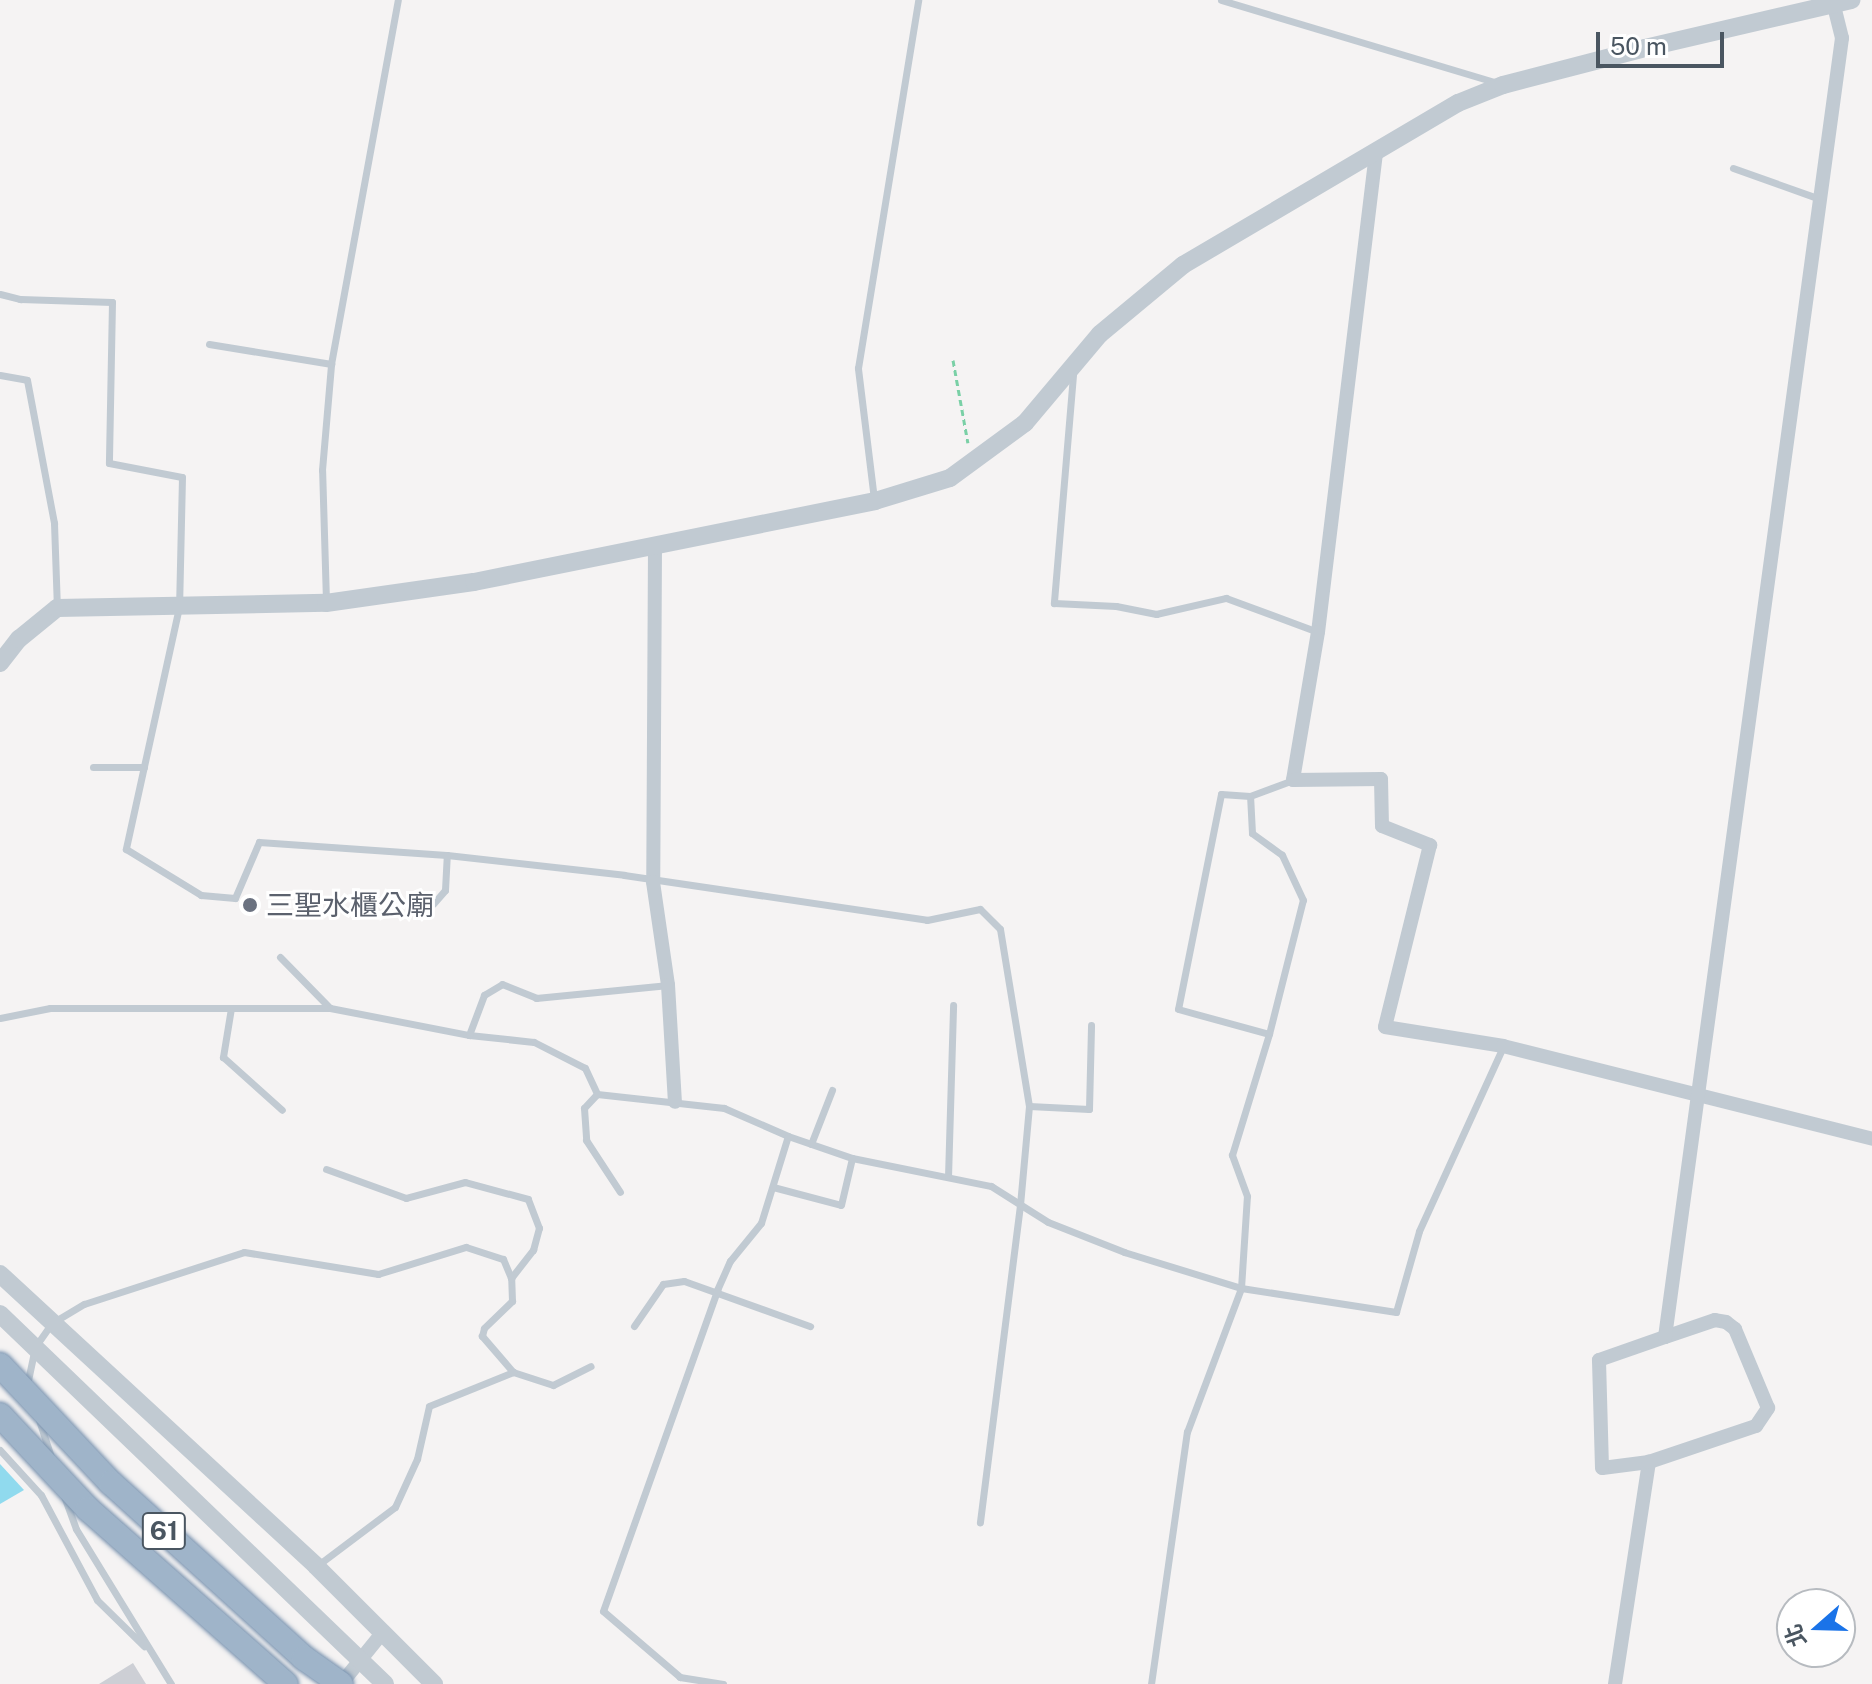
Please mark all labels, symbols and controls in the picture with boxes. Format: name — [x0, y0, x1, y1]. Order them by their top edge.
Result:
scale bar — [1600, 16, 1728, 66]
text: 50 m — [1610, 32, 1667, 60]
place label: 三聖水櫃公廟 — [266, 888, 434, 922]
marker: 三聖水櫃公廟 — [241, 896, 259, 914]
road number: 61 — [140, 1509, 188, 1553]
north arrow — [1776, 1588, 1856, 1668]
text: 北 — [1779, 1621, 1811, 1650]

